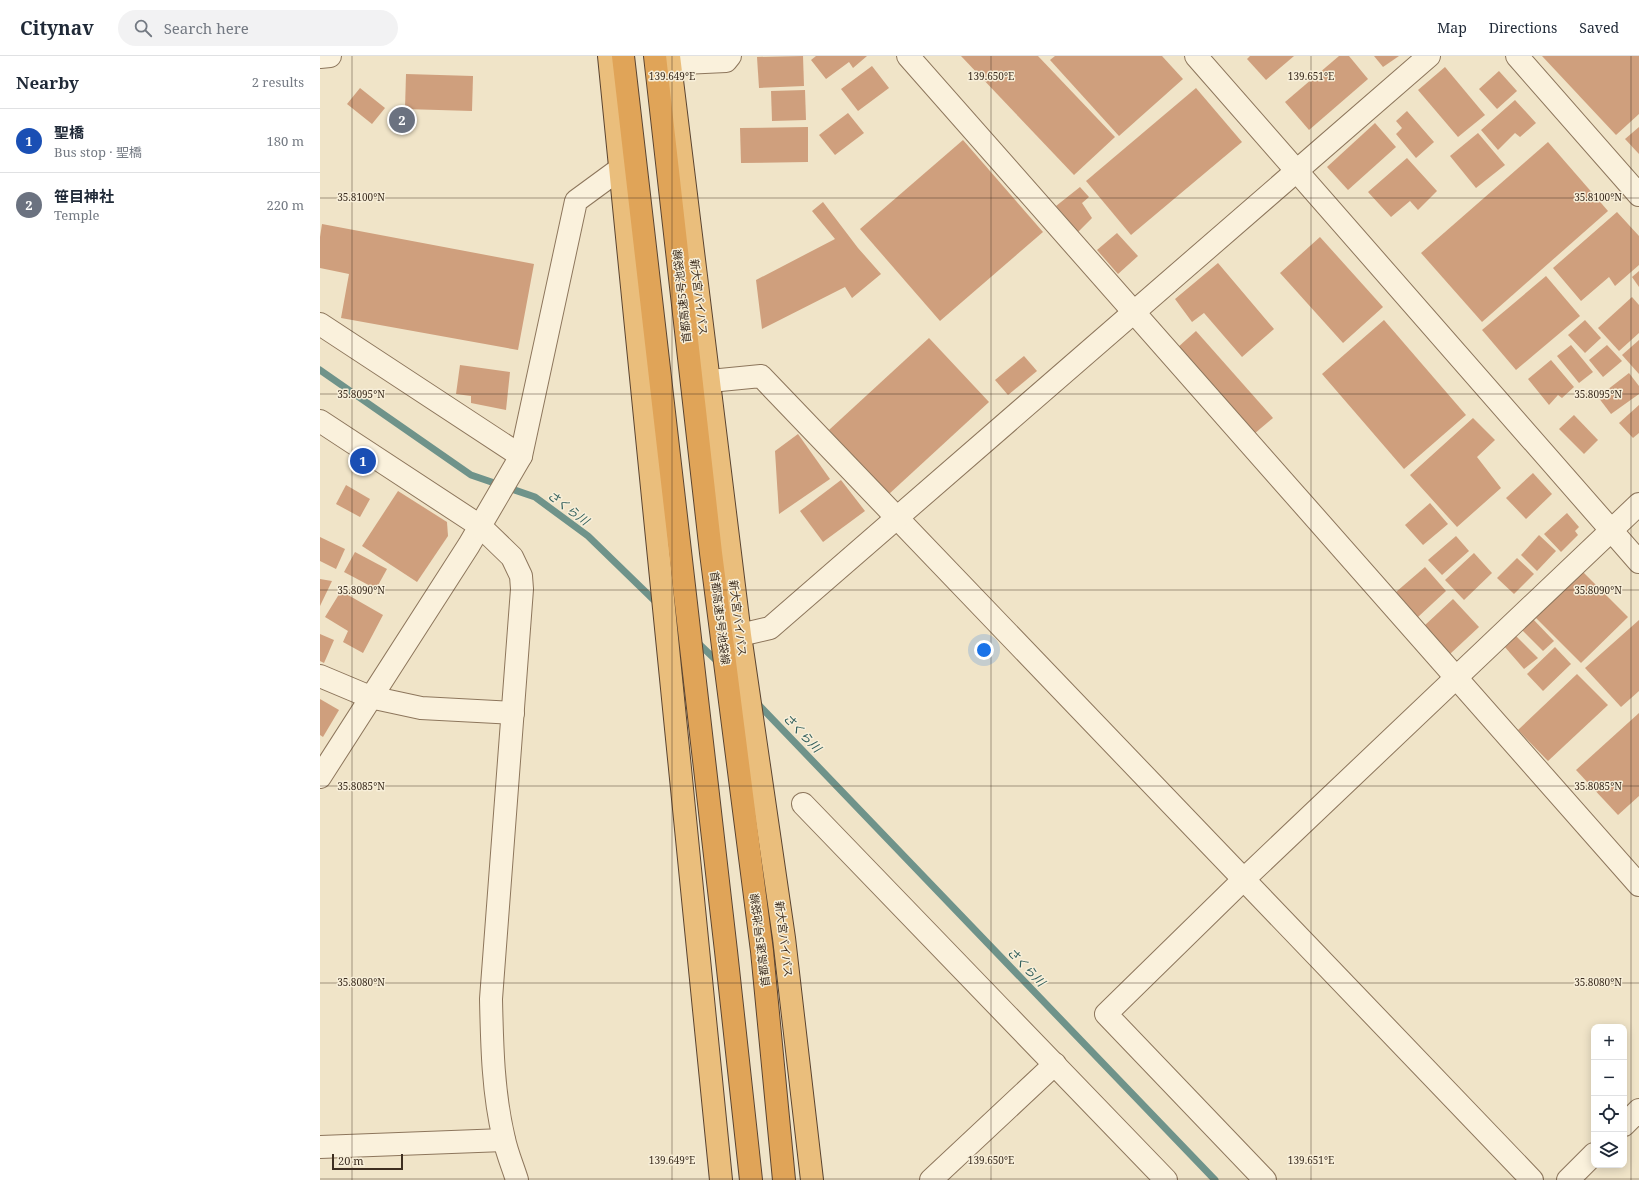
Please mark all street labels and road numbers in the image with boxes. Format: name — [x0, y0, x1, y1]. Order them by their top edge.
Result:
street label: 首都高速5号池袋線 — [669, 248, 694, 344]
street label: 新大宮バイパス — [687, 258, 712, 336]
street label: 首都高速5号池袋線 — [707, 570, 734, 666]
street label: 新大宮バイパス — [726, 579, 751, 657]
street label: 首都高速5号池袋線 — [746, 892, 773, 988]
street label: 新大宮バイパス — [772, 900, 797, 978]

